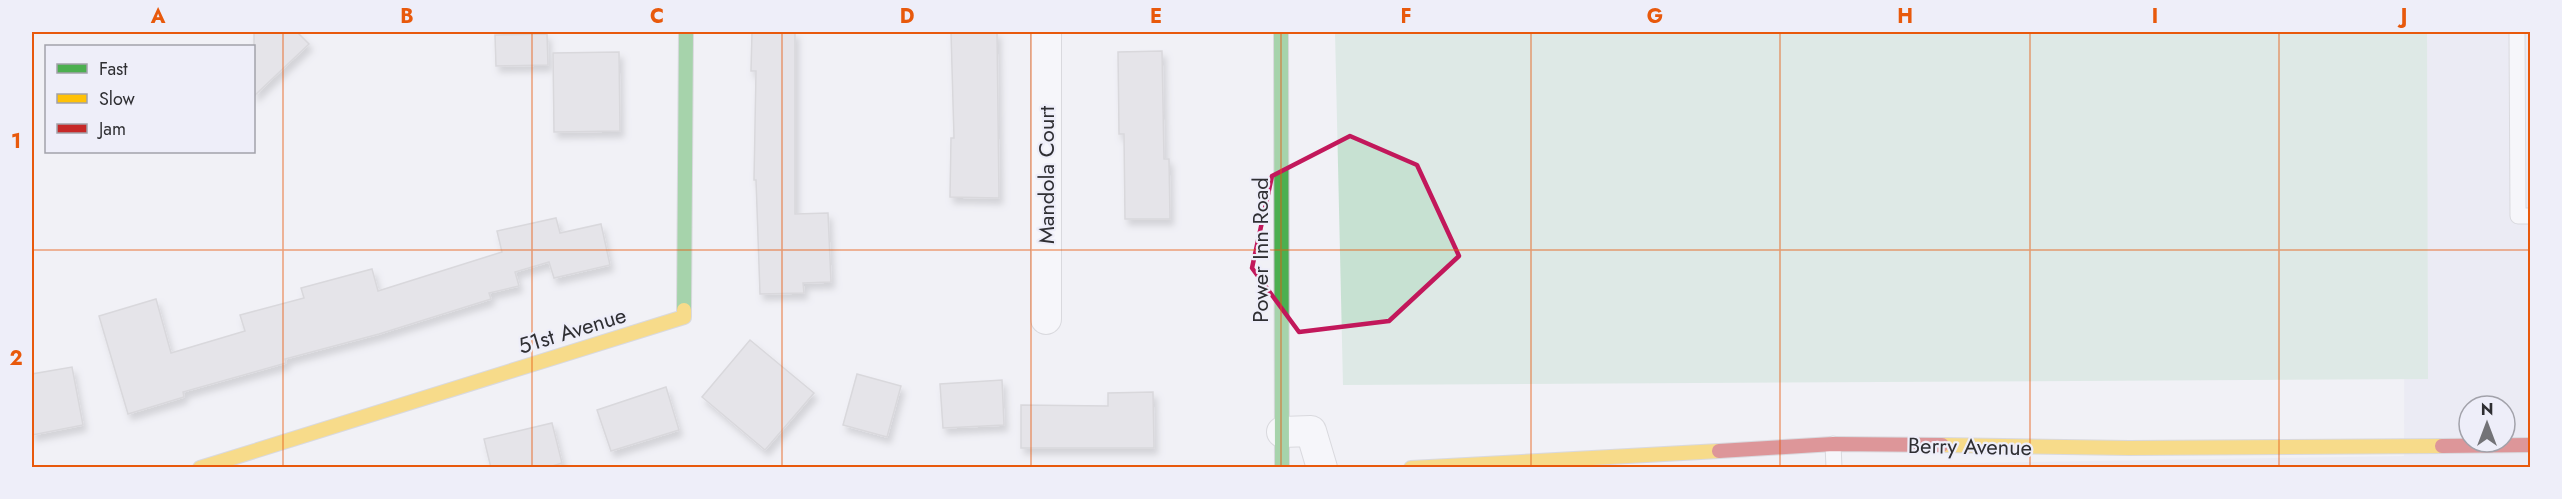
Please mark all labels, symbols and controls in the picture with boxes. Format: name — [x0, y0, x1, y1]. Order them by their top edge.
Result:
text: A — [150, 2, 166, 31]
text: B — [400, 2, 414, 31]
text: C — [650, 2, 664, 31]
text: D — [900, 2, 914, 31]
text: E — [1150, 2, 1162, 31]
text: F — [1400, 2, 1412, 31]
text: G — [1647, 2, 1663, 31]
text: H — [1897, 2, 1913, 31]
text: I — [2152, 2, 2158, 31]
text: J — [2397, 2, 2407, 31]
legend — [45, 45, 255, 153]
text: Fast — [99, 56, 128, 82]
text: Slow — [99, 86, 136, 112]
street label: Mandola Court — [1030, 105, 1062, 244]
text: Jam — [97, 116, 126, 142]
text: 1 — [11, 127, 21, 156]
street label: Power Inn Road — [1244, 177, 1276, 323]
street label: 51st Avenue — [514, 298, 630, 362]
text: 2 — [9, 344, 23, 373]
north arrow — [2457, 394, 2517, 454]
text: N — [2481, 398, 2493, 421]
street label: Berry Avenue — [1908, 429, 2032, 463]

